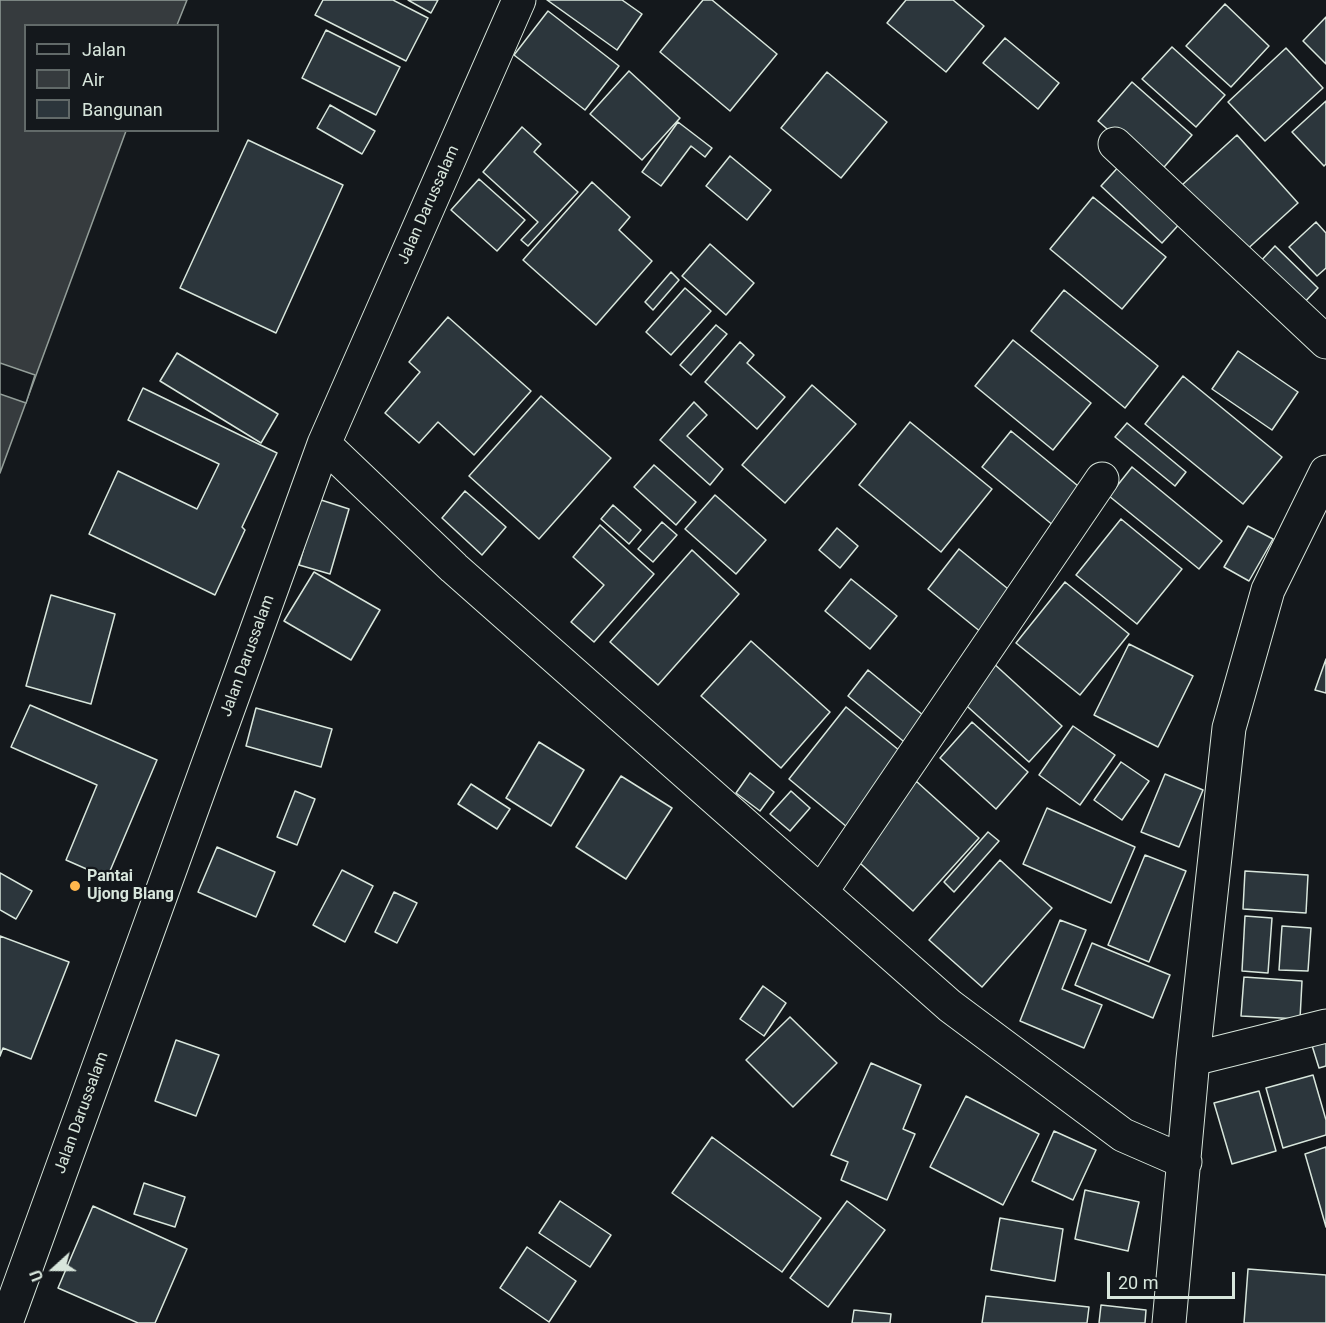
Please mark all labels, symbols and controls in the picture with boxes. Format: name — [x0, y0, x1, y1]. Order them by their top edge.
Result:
legend — [24, 24, 219, 132]
text: Jalan — [82, 39, 126, 60]
text: Air — [82, 69, 104, 90]
text: Bangunan — [82, 99, 163, 120]
street label: Jalan Darussalam — [394, 143, 464, 267]
street label: Jalan Darussalam — [217, 592, 279, 720]
place label: Pantai Ujong Blang — [87, 867, 174, 905]
marker: Pantai Ujong Blang — [68, 879, 82, 893]
street label: Jalan Darussalam — [51, 1049, 113, 1177]
north arrow — [24, 1239, 84, 1299]
scale bar — [1110, 1260, 1238, 1298]
text: U — [26, 1267, 47, 1284]
text: 20 m — [1118, 1272, 1158, 1293]

